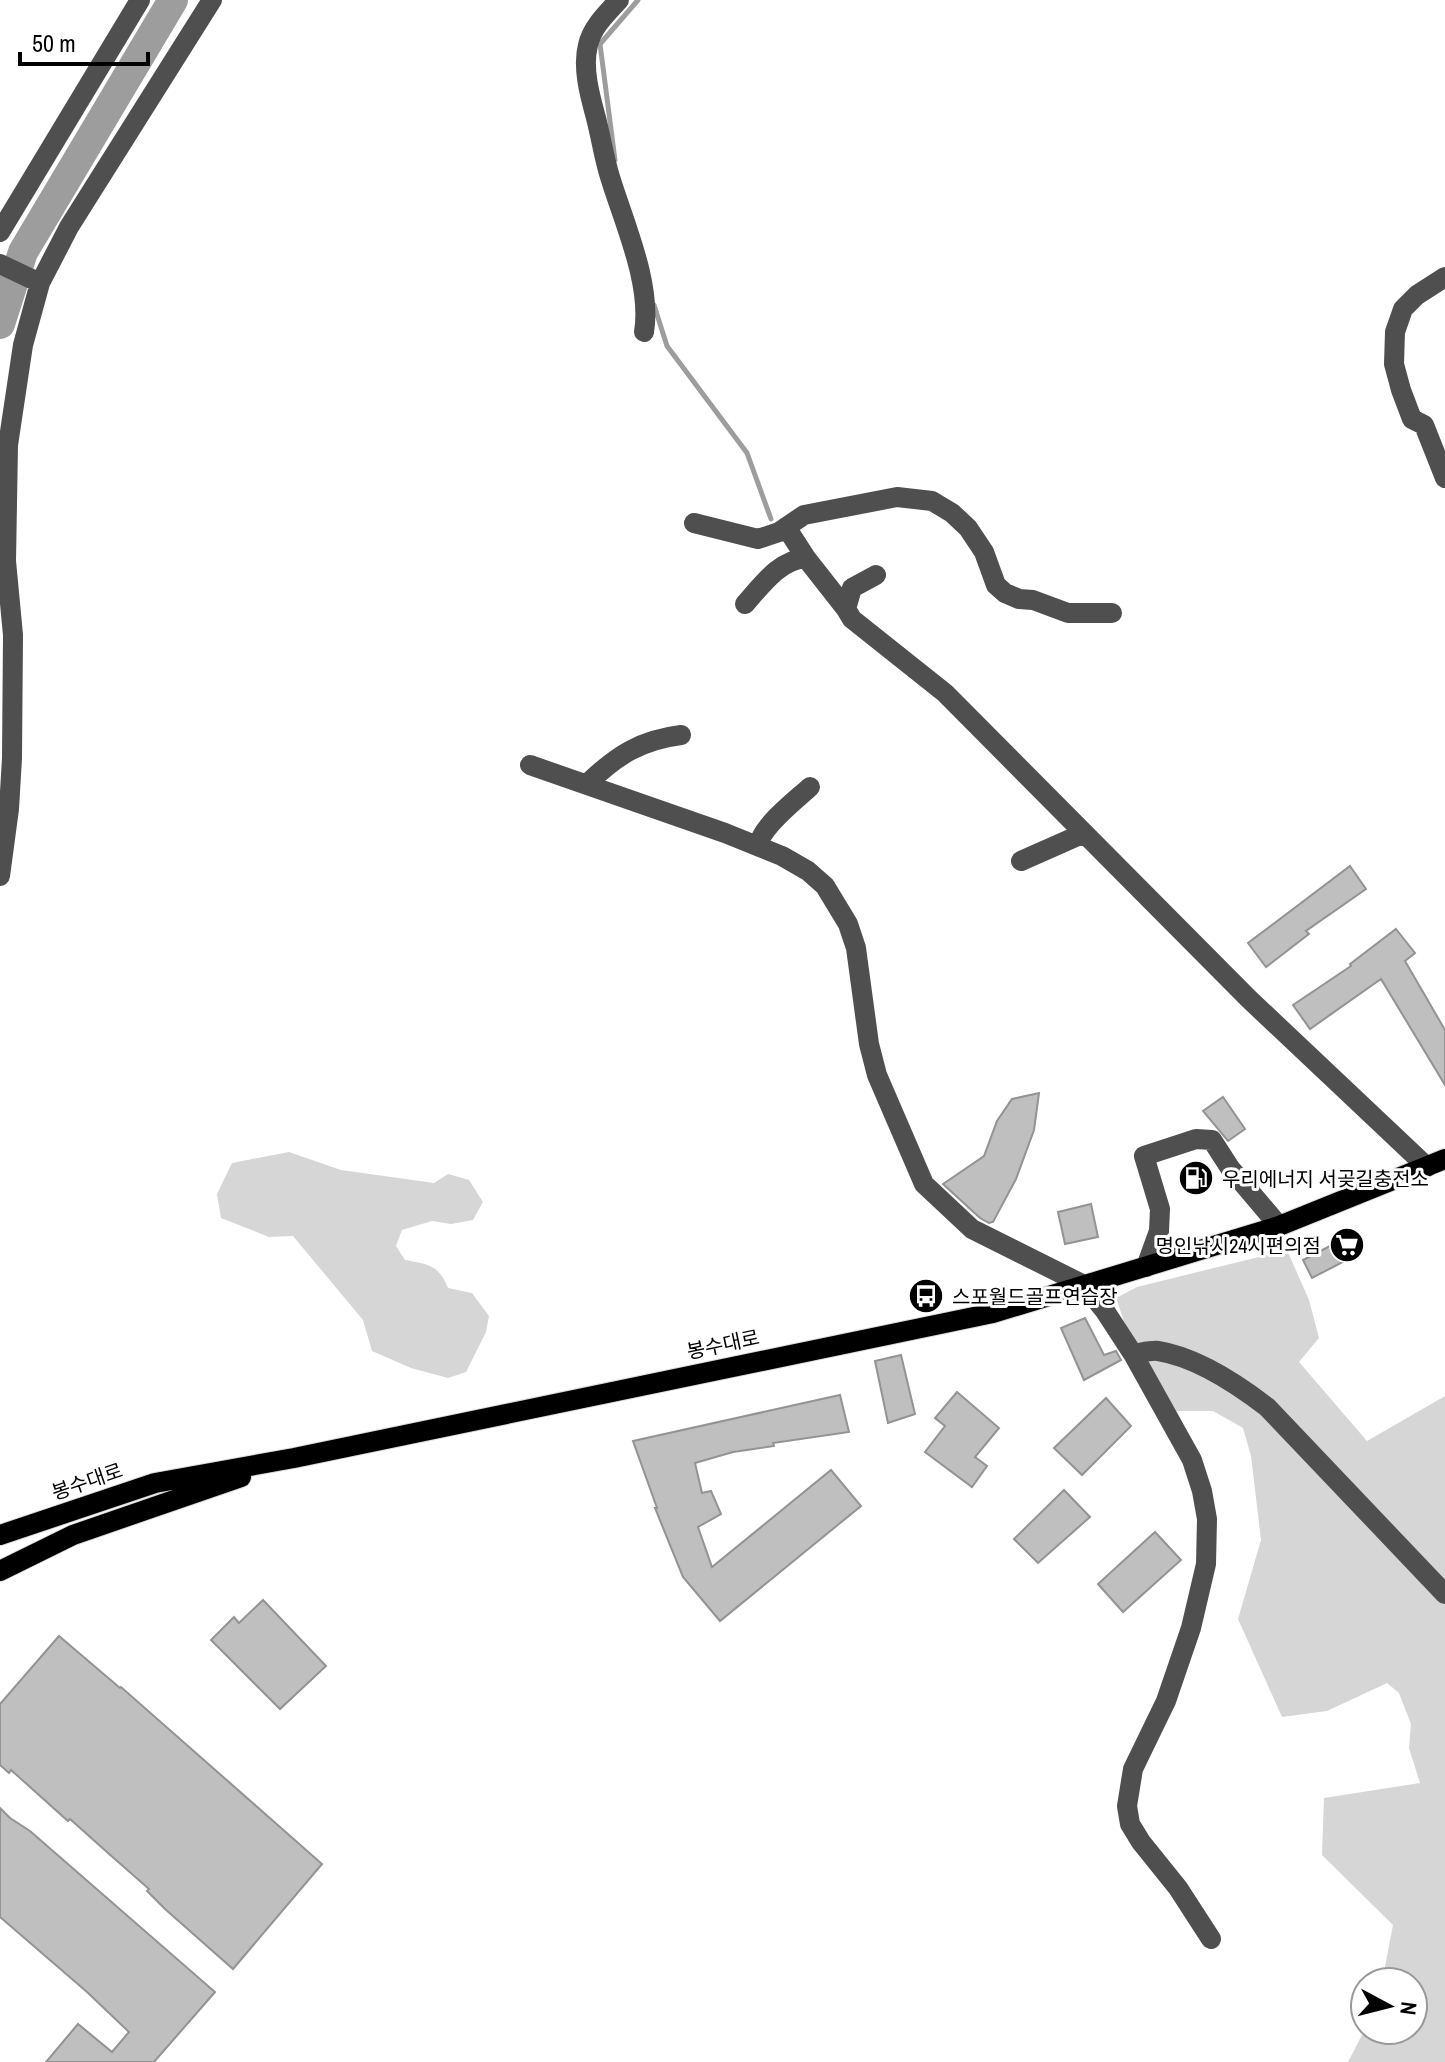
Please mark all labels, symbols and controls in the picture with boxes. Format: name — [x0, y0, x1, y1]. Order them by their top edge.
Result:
scale bar — [20, 16, 148, 66]
text: 50 m — [32, 27, 76, 59]
fuel station icon: 우리에너지 서곶길충전소 — [1177, 1159, 1215, 1197]
place label: 우리에너지 서곶길충전소 — [1222, 1165, 1429, 1192]
supermarket icon: 명인낚시24시편의점 — [1328, 1226, 1366, 1264]
place label: 명인낚시24시편의점 — [1156, 1232, 1321, 1259]
bus stop icon: 스포월드골프연습장 — [907, 1277, 945, 1315]
place label: 스포월드골프연습장 — [952, 1283, 1118, 1310]
street label: 봉수대로 — [684, 1323, 762, 1365]
street label: 봉수대로 — [48, 1456, 126, 1506]
north arrow — [1349, 1966, 1429, 2046]
text: N — [1393, 2000, 1425, 2017]

